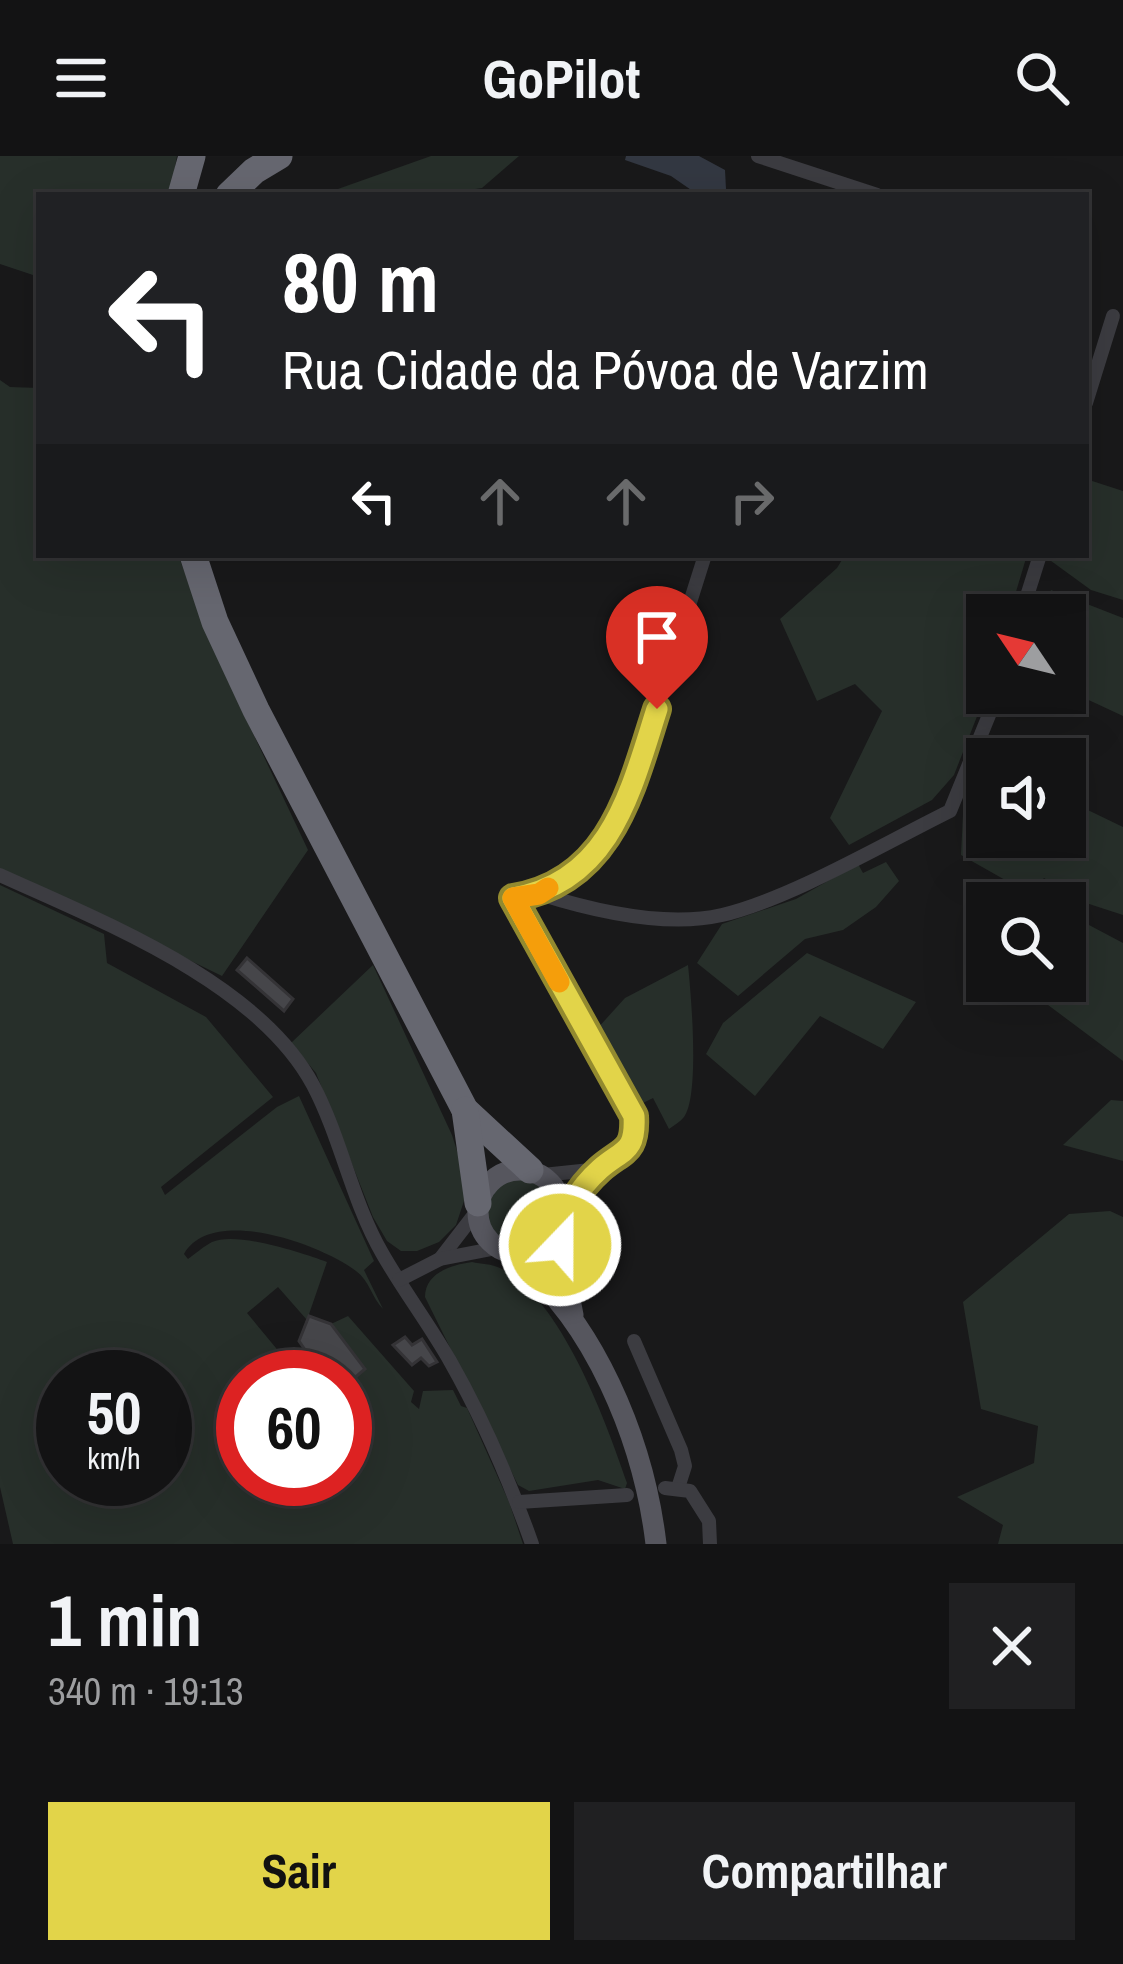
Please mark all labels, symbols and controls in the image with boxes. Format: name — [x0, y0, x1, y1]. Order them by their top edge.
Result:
text: GoPilot — [483, 42, 640, 115]
icon: menu — [48, 45, 114, 111]
icon: search — [1009, 45, 1075, 111]
text: 80 m — [282, 225, 439, 338]
icon: left — [84, 240, 240, 396]
text: Rua Cidade da Póvoa de Varzim — [282, 333, 929, 406]
icon: left — [341, 468, 407, 534]
icon: ahead — [467, 468, 533, 534]
icon: ahead — [593, 468, 659, 534]
icon: right — [719, 468, 785, 534]
pin — [606, 586, 708, 709]
north arrow — [966, 594, 1086, 714]
map controls — [966, 594, 1086, 1002]
icon: arrive — [624, 604, 690, 670]
button: sound — [966, 738, 1086, 858]
button: search — [966, 882, 1086, 1002]
position arrow — [497, 1182, 623, 1308]
speed limit sign: 60 — [216, 1350, 372, 1506]
text: 50 — [87, 1372, 141, 1453]
text: km/h — [87, 1438, 141, 1478]
text: 1 min — [48, 1571, 202, 1668]
button: close — [949, 1583, 1075, 1709]
text: 340 m · 19:13 — [48, 1665, 244, 1717]
button: Sair — [48, 1802, 550, 1940]
button: Compartilhar — [574, 1802, 1075, 1940]

